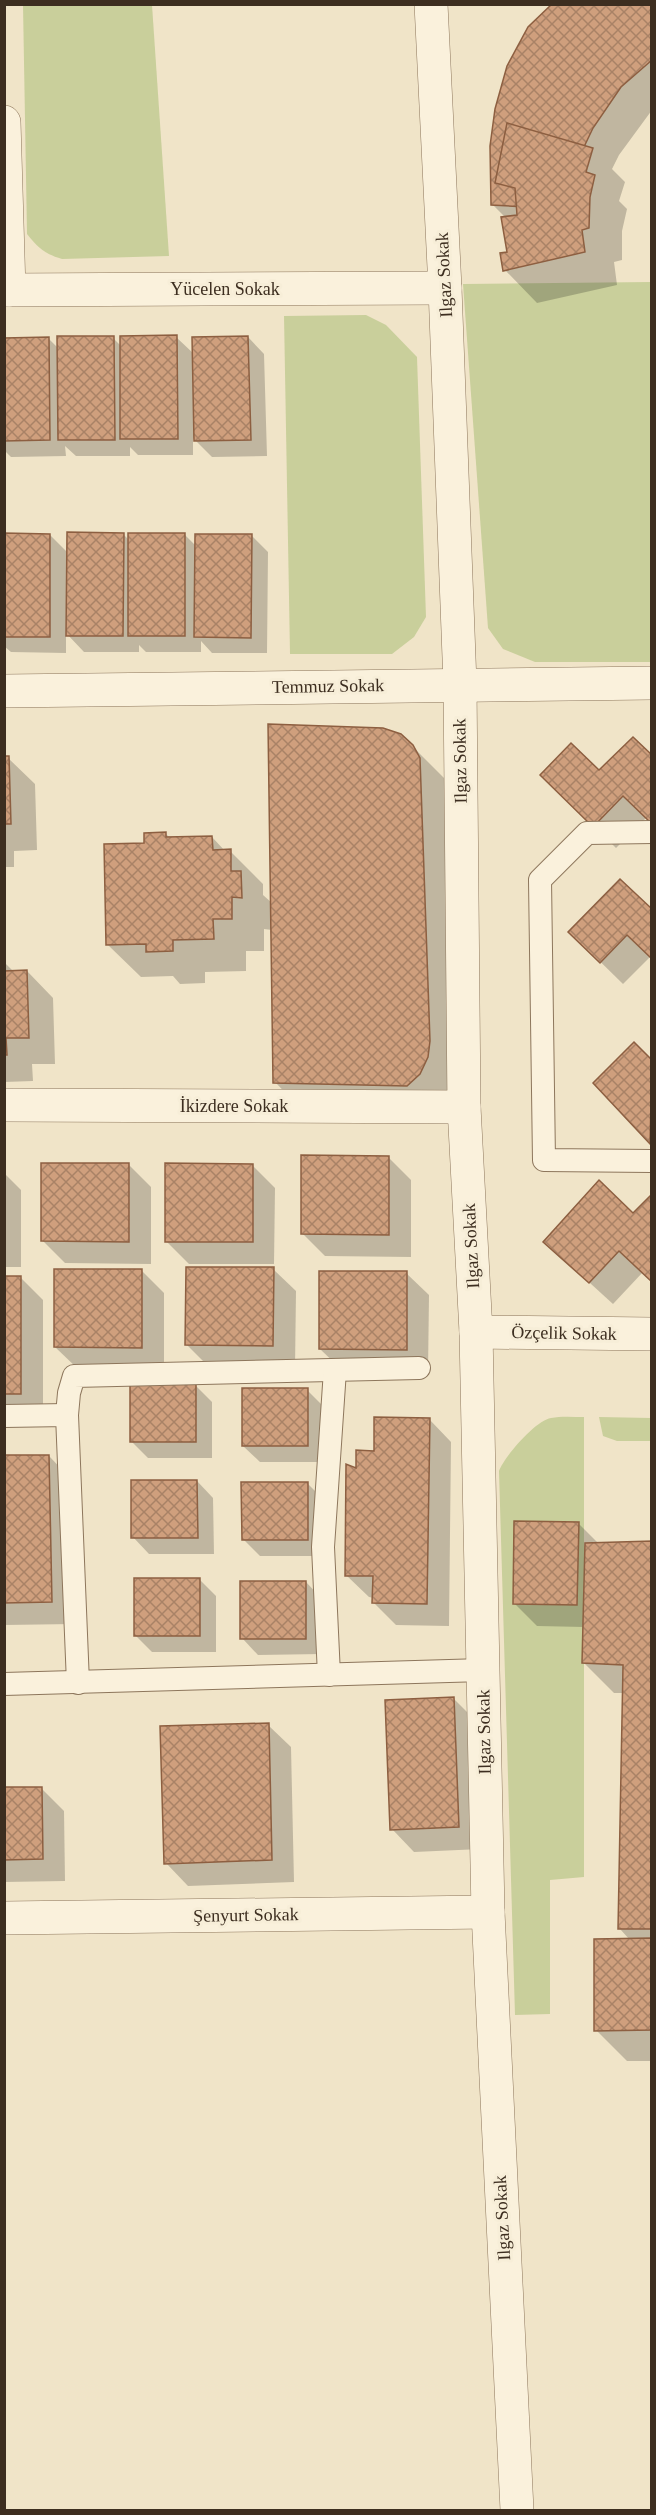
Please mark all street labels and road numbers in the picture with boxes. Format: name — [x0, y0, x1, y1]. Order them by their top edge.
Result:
street label: Ilgaz Sokak — [432, 232, 456, 318]
street label: Yücelen Sokak — [170, 279, 280, 299]
street label: Temmuz Sokak — [272, 675, 384, 697]
street label: Ilgaz Sokak — [449, 718, 471, 804]
street label: İkizdere Sokak — [180, 1096, 288, 1116]
street label: Ilgaz Sokak — [459, 1203, 483, 1289]
street label: Özçelik Sokak — [511, 1322, 617, 1344]
street label: Ilgaz Sokak — [473, 1689, 495, 1775]
street label: Şenyurt Sokak — [193, 1904, 299, 1926]
street label: Ilgaz Sokak — [490, 2175, 514, 2261]

